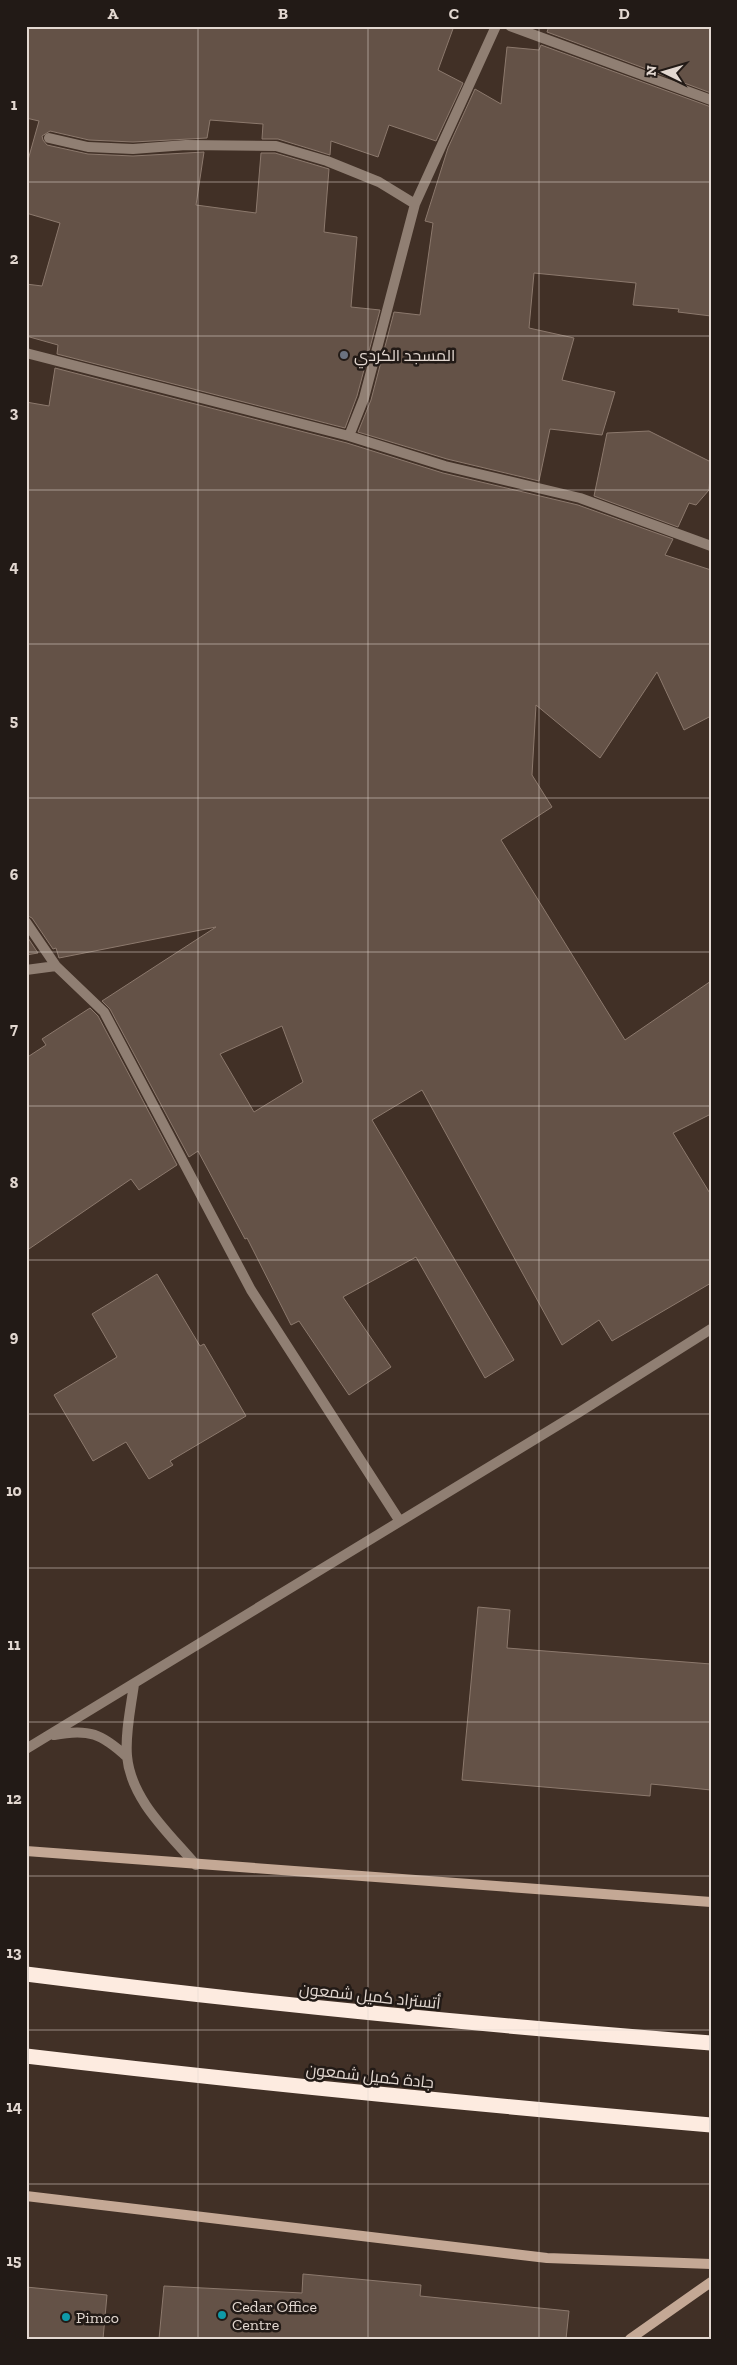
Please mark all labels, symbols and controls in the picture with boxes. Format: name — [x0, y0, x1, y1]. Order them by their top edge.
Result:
text: A — [108, 4, 119, 23]
text: B — [278, 4, 288, 23]
text: C — [449, 4, 459, 23]
text: D — [618, 4, 630, 23]
north arrow — [640, 48, 690, 98]
text: N — [643, 65, 661, 77]
text: 1 — [11, 95, 18, 114]
text: 2 — [10, 249, 19, 268]
place label: المسجد الكردي — [354, 346, 455, 369]
marker: المسجد الكردي — [338, 349, 350, 361]
text: 3 — [10, 403, 19, 422]
text: 4 — [9, 557, 19, 576]
text: 5 — [10, 711, 18, 730]
text: 6 — [10, 865, 19, 884]
text: 7 — [10, 1019, 18, 1038]
text: 8 — [10, 1173, 19, 1192]
text: 9 — [10, 1327, 19, 1346]
text: 10 — [6, 1481, 22, 1500]
text: 11 — [8, 1635, 21, 1654]
text: 12 — [6, 1789, 22, 1808]
text: 13 — [7, 1943, 22, 1962]
street label: أتستراد كميل شمعون — [298, 1979, 442, 2014]
street label: جادة كميل شمعون — [305, 2060, 435, 2093]
text: 14 — [6, 2097, 22, 2116]
text: 15 — [7, 2251, 21, 2270]
place label: Cedar Office Centre — [232, 2297, 317, 2334]
place label: Pimco — [76, 2308, 119, 2327]
marker: Cedar Office Centre — [216, 2309, 228, 2321]
marker: Pimco — [60, 2311, 72, 2323]

